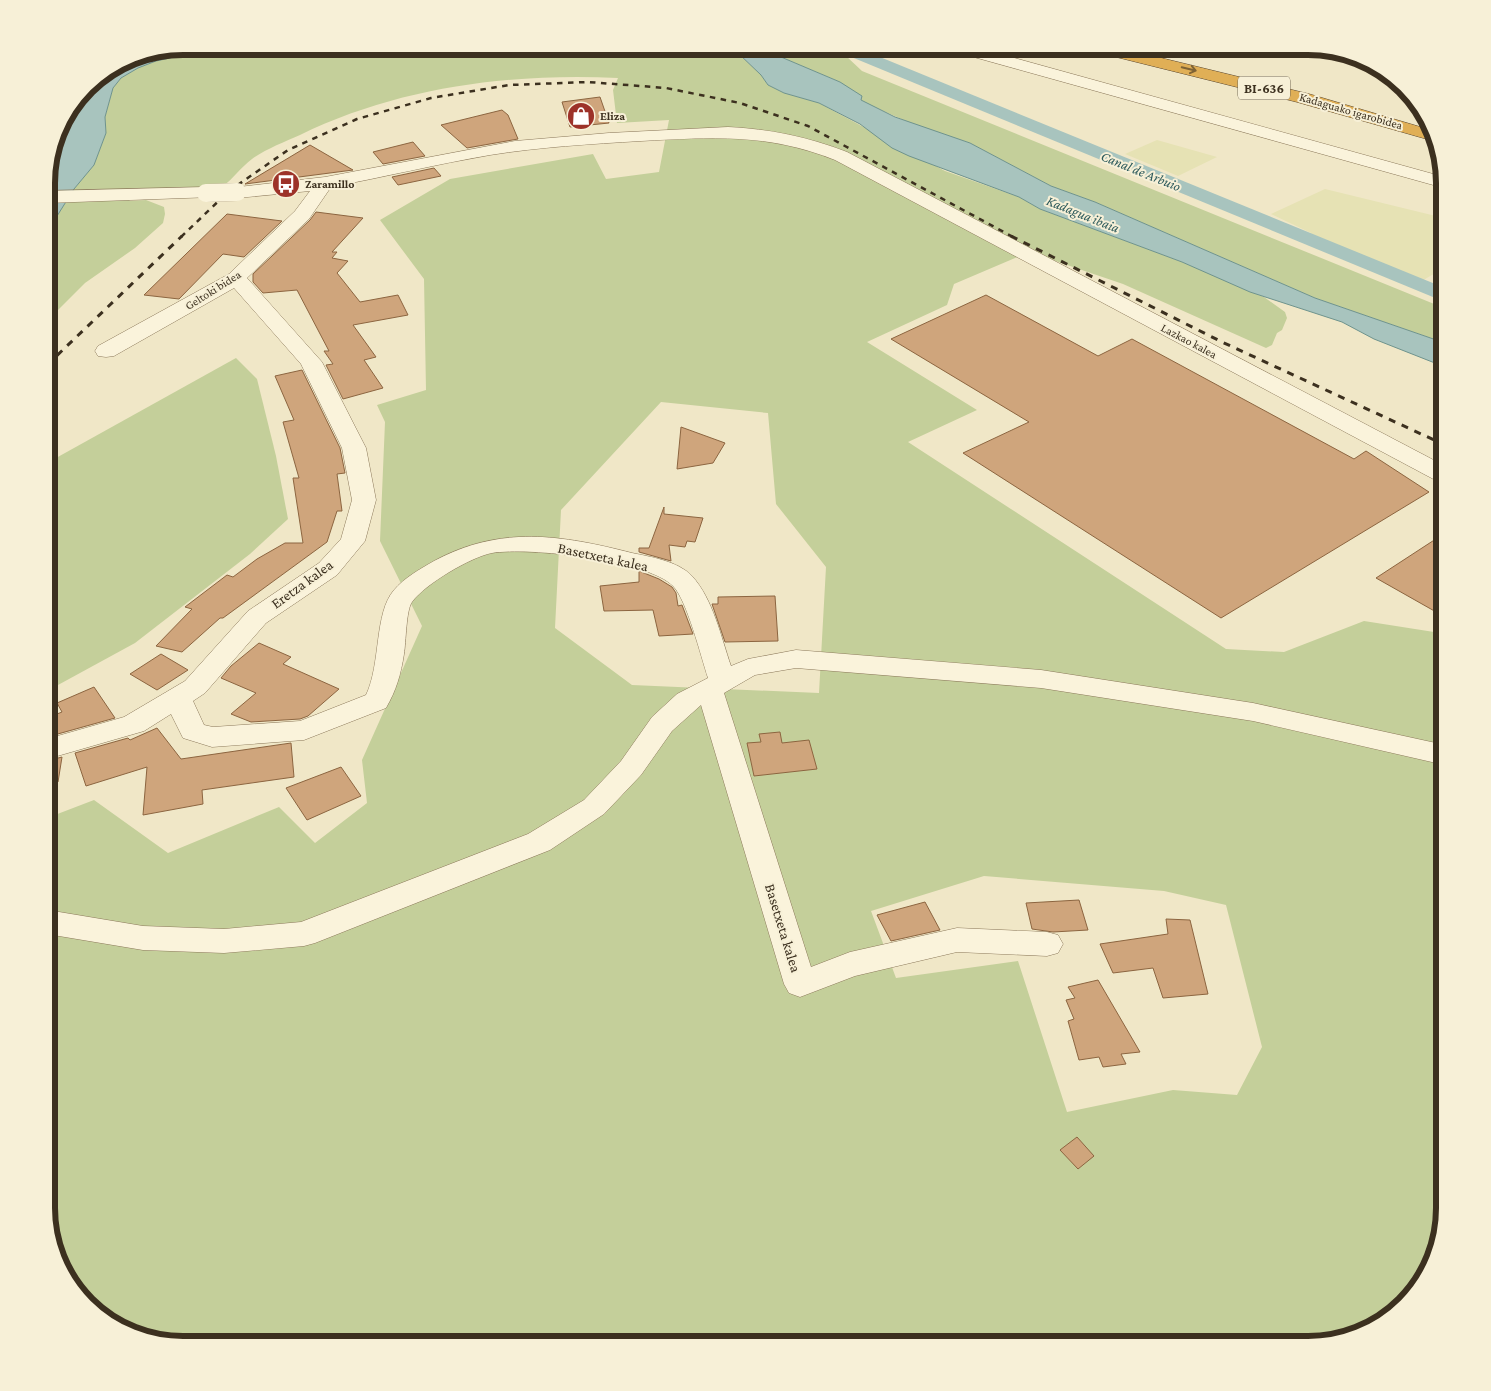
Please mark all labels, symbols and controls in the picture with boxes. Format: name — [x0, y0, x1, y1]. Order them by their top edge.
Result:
one-way arrow — [1180, 65, 1196, 74]
road number: BI-636 — [1238, 76, 1290, 100]
street label: Kadaguako igarobidea — [1298, 90, 1405, 133]
shop icon: Eliza — [566, 101, 596, 131]
place label: Eliza — [600, 109, 625, 123]
water label: Canal de Arbuio — [1099, 148, 1183, 194]
bus stop icon: Zaramillo — [271, 169, 301, 199]
place label: Zaramillo — [305, 177, 355, 191]
water label: Kadagua ibaia — [1044, 192, 1122, 236]
street label: Geltoki bidea — [182, 267, 244, 313]
street label: Lazkao kalea — [1159, 320, 1220, 362]
street label: Basetxeta kalea — [556, 540, 650, 574]
street label: Eretza kalea — [268, 556, 336, 612]
street label: Basetxeta kalea — [762, 882, 804, 974]

